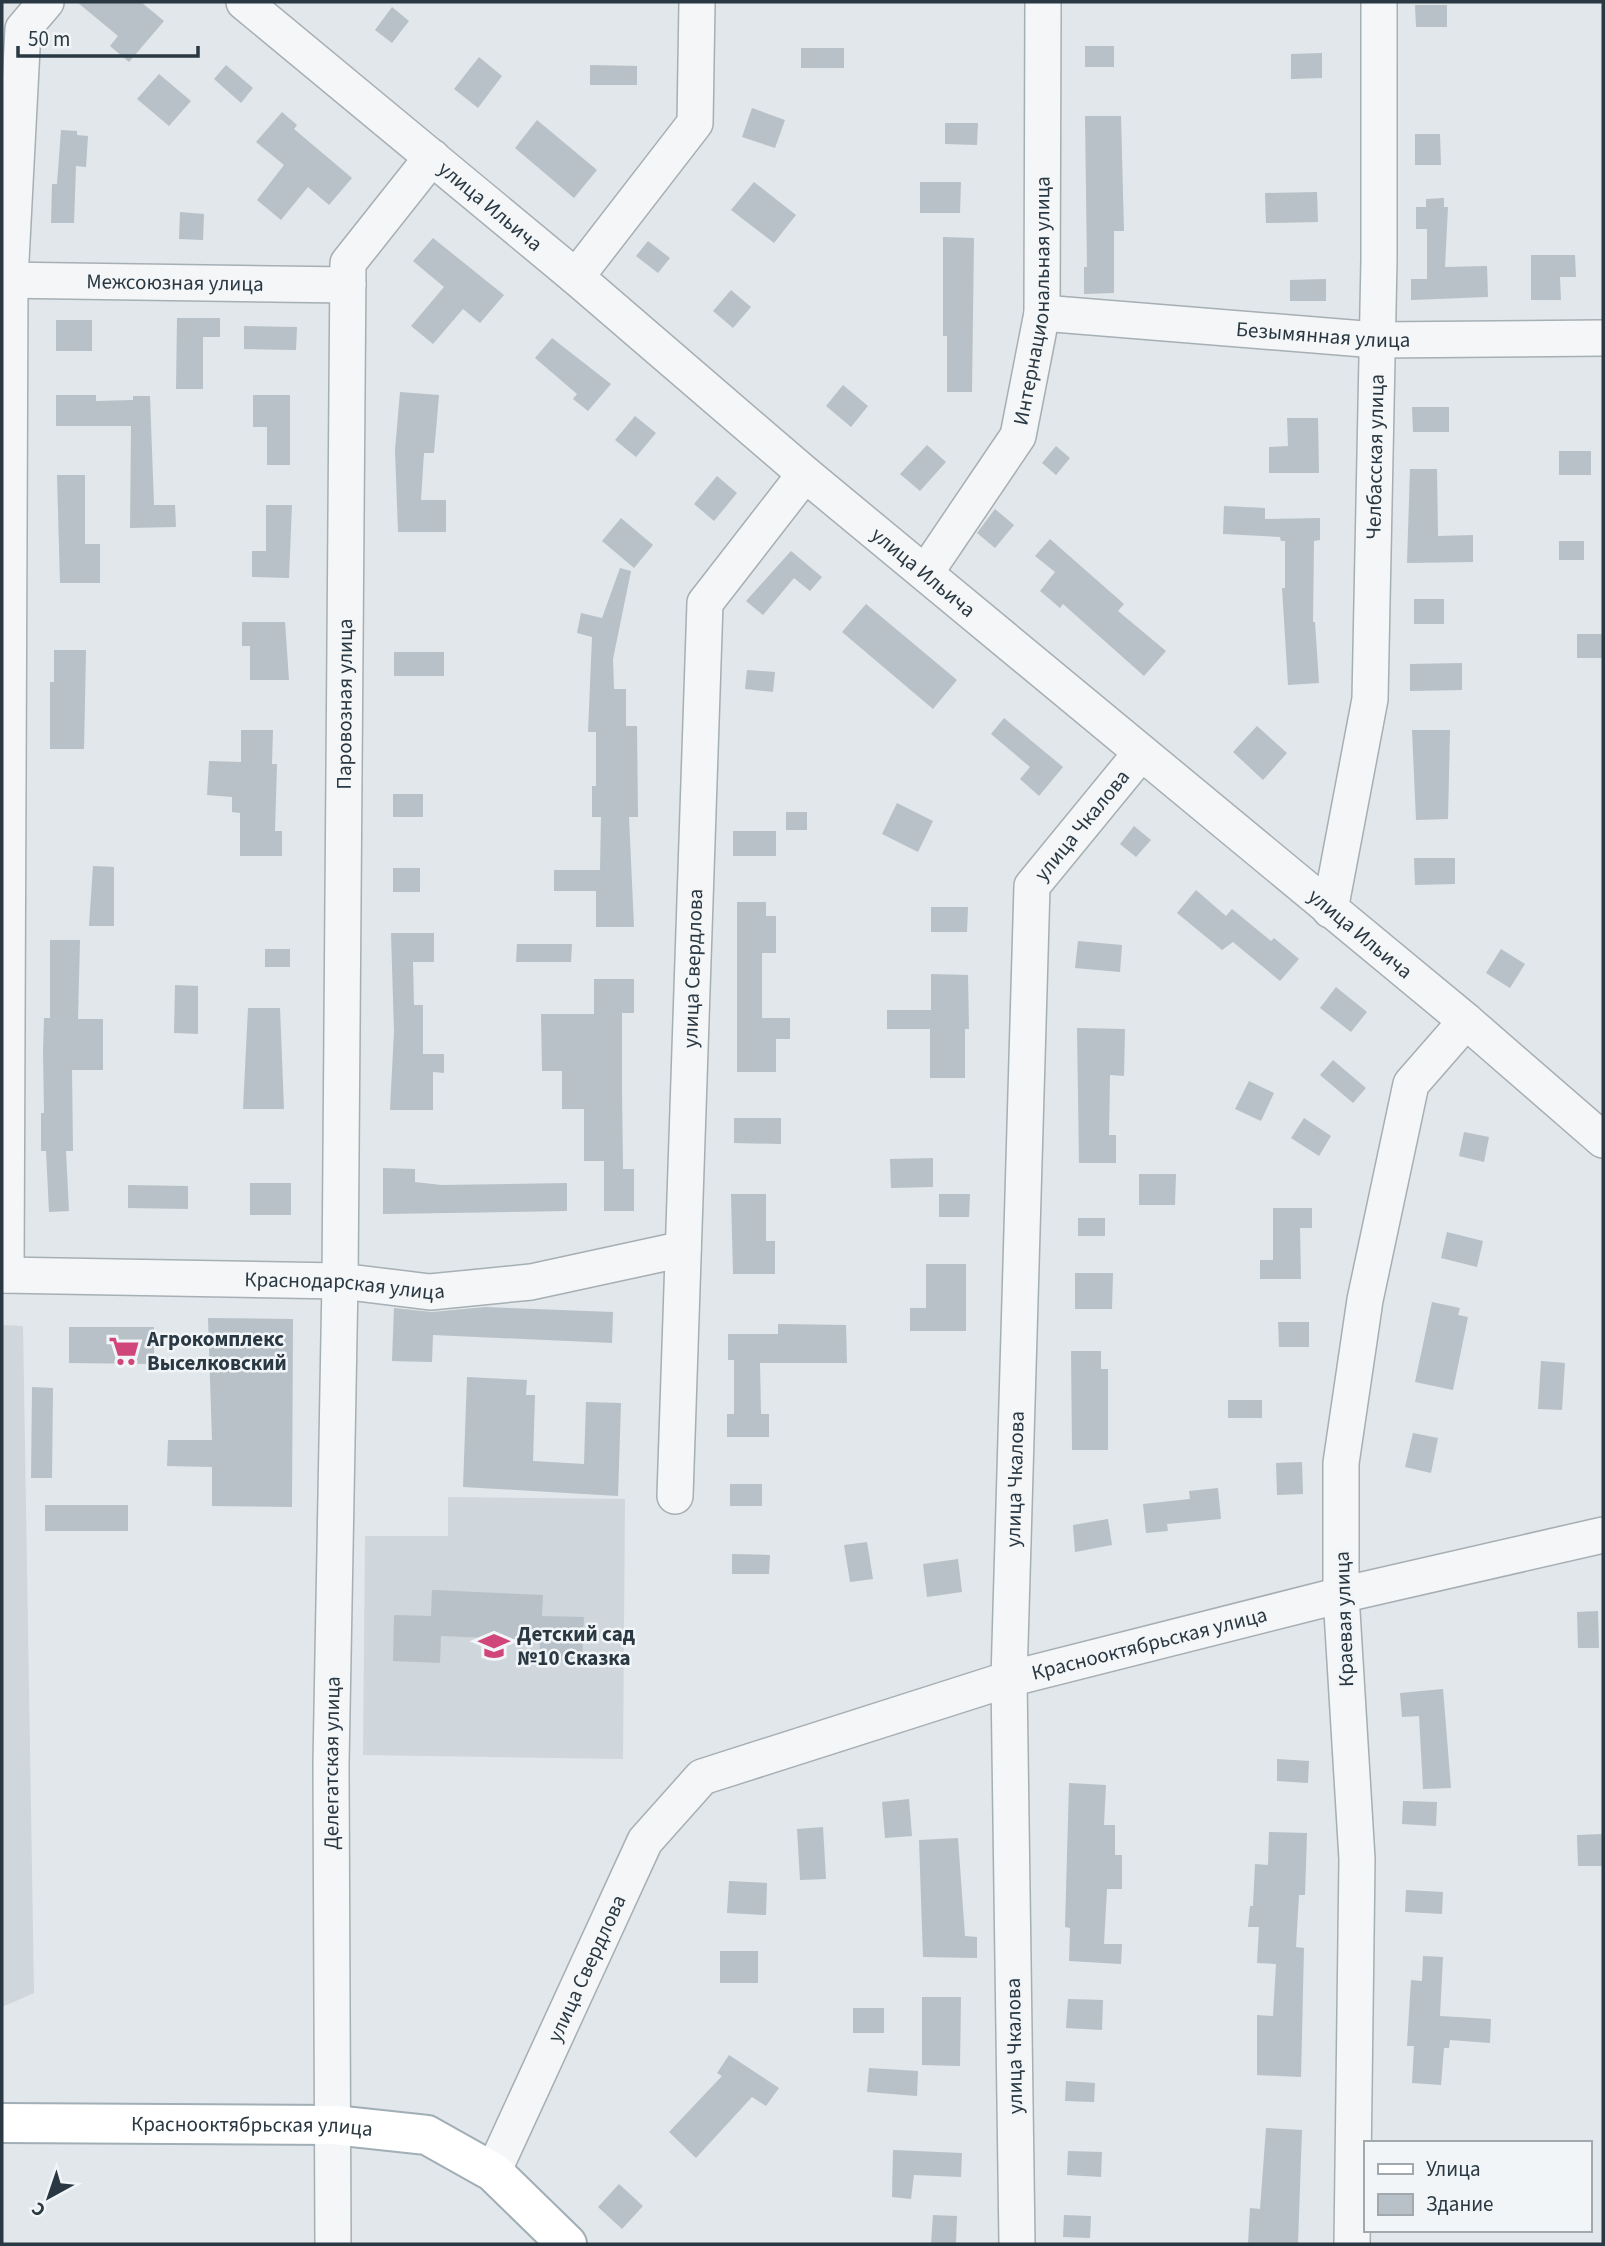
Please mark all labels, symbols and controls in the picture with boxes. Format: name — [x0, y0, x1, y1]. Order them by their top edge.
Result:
scale bar — [18, 14, 198, 58]
text: 50 m — [28, 24, 70, 54]
street label: улица Ильича — [432, 154, 549, 258]
street label: Интернациональная улица — [1005, 176, 1057, 428]
street label: Межсоюзная улица — [86, 266, 264, 299]
street label: Безымянная улица — [1235, 314, 1410, 355]
street label: Челбасская улица — [1358, 374, 1392, 540]
street label: улица Ильича — [865, 520, 982, 624]
street label: Паровозная улица — [329, 618, 360, 790]
street label: улица Чкалова — [1027, 763, 1137, 887]
street label: улица Ильича — [1302, 881, 1419, 986]
street label: улица Свердлова — [675, 888, 710, 1048]
street label: Краснодарская улица — [244, 1264, 446, 1307]
place label: Агрокомплекс Выселковский — [146, 1324, 287, 1378]
supermarket icon: Агрокомплекс Выселковский — [107, 1334, 141, 1368]
street label: улица Чкалова — [998, 1411, 1032, 1548]
street label: Краевая улица — [1327, 1551, 1361, 1687]
street label: Краснооктябрьская улица — [1028, 1599, 1270, 1688]
place label: Детский сад №10 Сказка — [517, 1619, 636, 1673]
school or university icon: Детский сад №10 Сказка — [477, 1629, 511, 1663]
street label: Делегатская улица — [316, 1676, 348, 1850]
street label: улица Свердлова — [540, 1890, 633, 2047]
street label: улица Чкалова — [998, 1978, 1030, 2114]
street label: Краснооктябрьская улица — [131, 2109, 374, 2144]
legend — [1364, 2141, 1591, 2232]
text: Улица — [1426, 2154, 1481, 2184]
north arrow — [14, 2162, 84, 2232]
text: Здание — [1426, 2189, 1494, 2219]
text: С — [26, 2195, 52, 2223]

